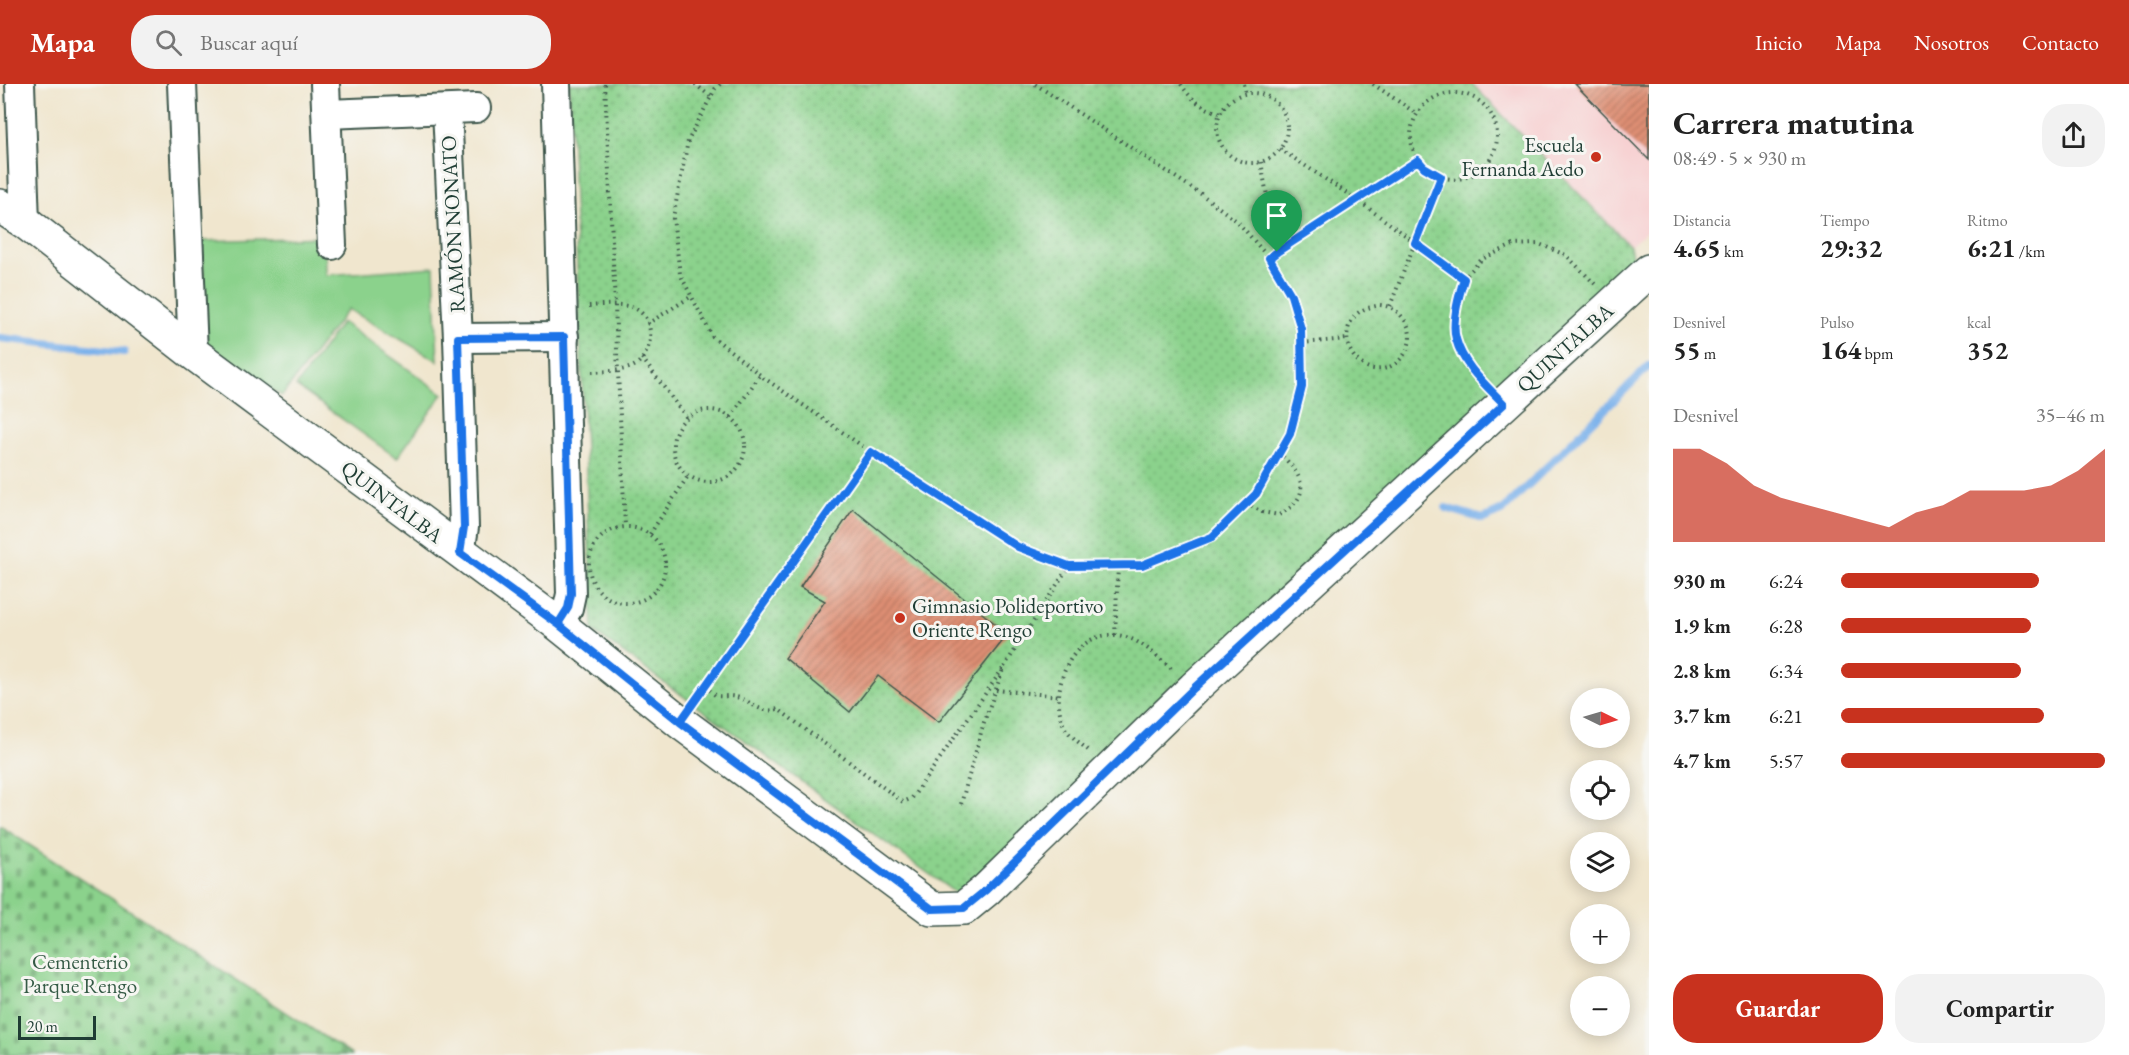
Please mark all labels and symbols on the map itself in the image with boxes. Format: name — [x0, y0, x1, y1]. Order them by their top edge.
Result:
place label: Escuela Fernanda Aedo — [1461, 131, 1585, 182]
street label: RAMÓN NONATO — [434, 135, 471, 313]
marker: Escuela Fernanda Aedo — [1589, 150, 1603, 164]
pin — [1251, 190, 1302, 252]
street label: QUINTALBA — [1511, 297, 1620, 399]
street label: QUINTALBA — [335, 454, 449, 550]
place label: Gimnasio Polideportivo Oriente Rengo — [912, 592, 1104, 643]
marker: Gimnasio Polideportivo Oriente Rengo — [893, 611, 907, 625]
north arrow — [1570, 688, 1630, 748]
park label: Cementerio Parque Rengo — [23, 948, 137, 999]
scale bar — [18, 1013, 96, 1040]

